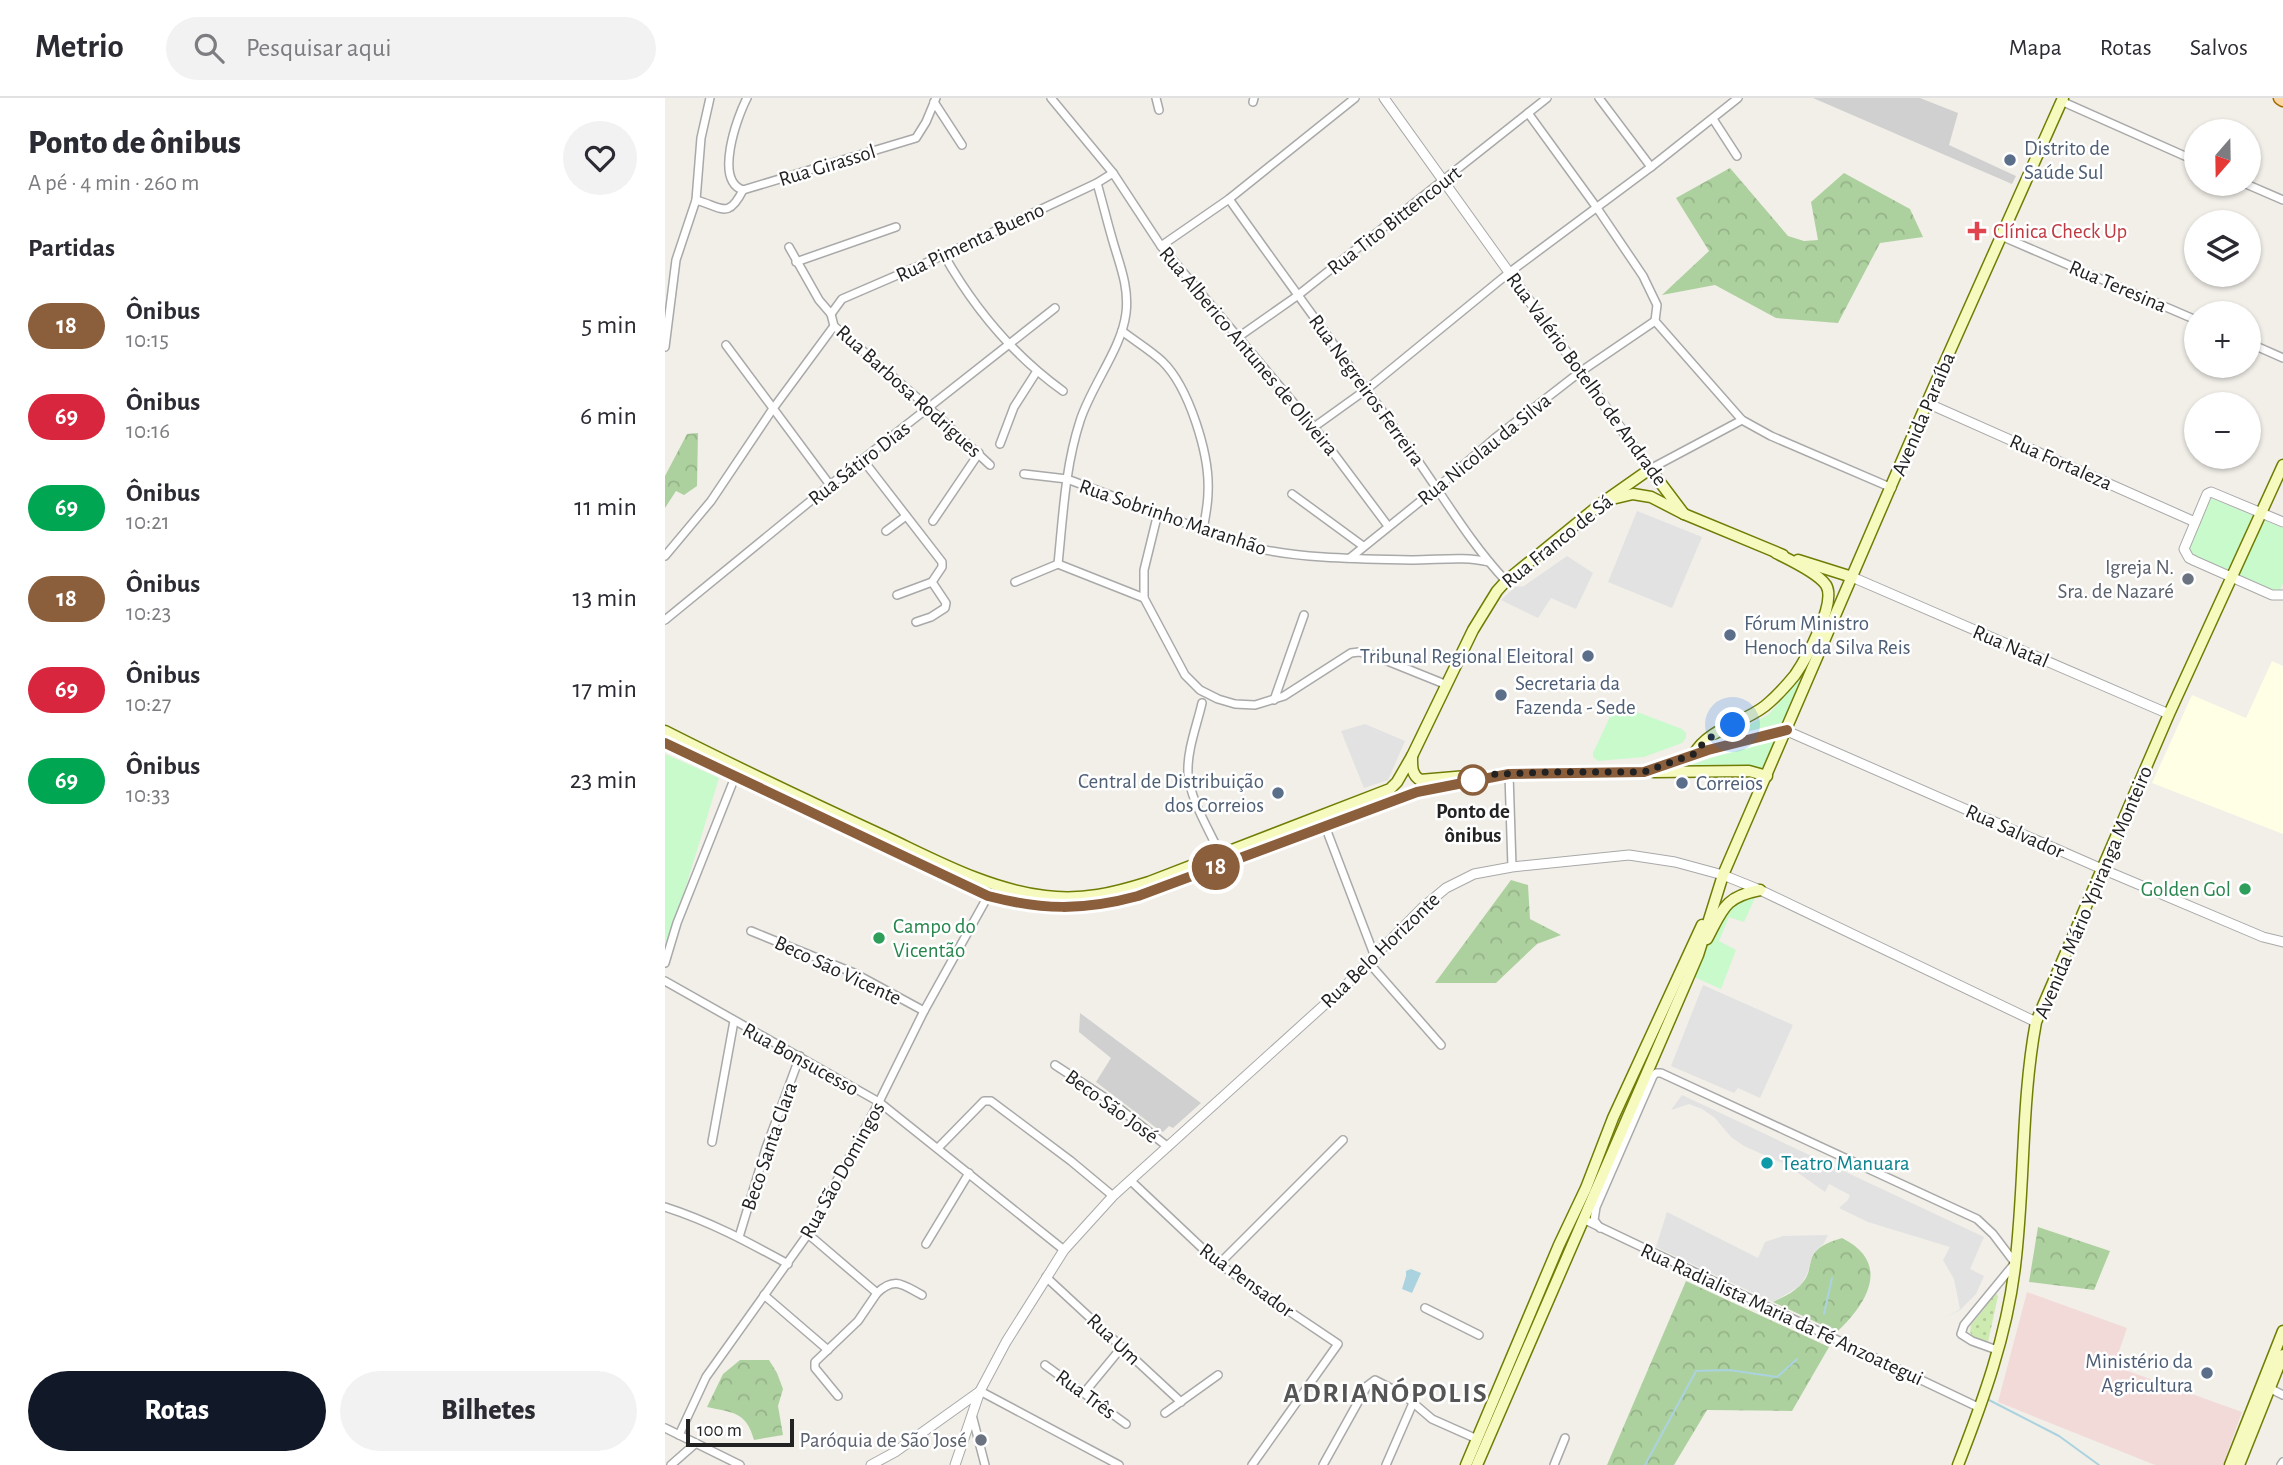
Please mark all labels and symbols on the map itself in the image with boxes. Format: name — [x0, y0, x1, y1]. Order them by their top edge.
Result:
north arrow — [2184, 119, 2261, 196]
place label: Distrito de Saúde Sul — [2024, 138, 2110, 183]
street label: Rua Girassol — [776, 141, 878, 190]
marker: Distrito de Saúde Sul — [2002, 152, 2018, 168]
street label: Rua Tito Bittencourt — [1324, 162, 1465, 279]
street label: Rua Pimenta Bueno — [893, 199, 1048, 286]
marker: Clínica Check Up — [1967, 221, 1987, 241]
place label: Clínica Check Up — [1993, 221, 2127, 242]
street label: Rua Alberico Antunes de Oliveira — [1155, 243, 1342, 460]
street label: Rua Teresina — [2066, 257, 2170, 316]
street label: Rua Valério Botelho de Andrade — [1502, 269, 1671, 490]
street label: Rua Negreiros Ferreira — [1305, 311, 1429, 470]
street label: Rua Barbosa Rodrigues — [832, 321, 985, 462]
street label: Avenida Paraíba — [1888, 349, 1959, 479]
street label: Rua Nicolau da Silva — [1414, 389, 1555, 509]
street label: Rua Sátiro Dias — [804, 417, 914, 509]
street label: Rua Fortaleza — [2006, 430, 2116, 495]
street label: Rua Sobrinho Maranhão — [1076, 476, 1269, 559]
street label: Rua Franco de Sá — [1498, 490, 1617, 592]
place label: Igreja N. Sra. de Nazaré — [2058, 557, 2174, 602]
marker: Igreja N. Sra. de Nazaré — [2180, 571, 2196, 587]
place label: Fórum Ministro Henoch da Silva Reis — [1744, 613, 1911, 658]
street label: Rua Natal — [1970, 621, 2052, 672]
marker: Fórum Ministro Henoch da Silva Reis — [1722, 627, 1738, 643]
place label: Tribunal Regional Eleitoral — [1360, 646, 1574, 667]
marker: Tribunal Regional Eleitoral — [1580, 648, 1596, 664]
place label: Secretaria da Fazenda - Sede — [1515, 673, 1636, 718]
marker: Secretaria da Fazenda - Sede — [1493, 687, 1509, 703]
your location — [1715, 707, 1750, 742]
street label: Avenida Mário Ypiranga Monteiro — [2031, 763, 2156, 1022]
marker: Ponto de ônibus — [1458, 765, 1488, 795]
place label: Central de Distribuição dos Correios — [1078, 771, 1264, 816]
place label: Correios — [1696, 773, 1763, 794]
marker: Correios — [1674, 775, 1690, 791]
marker: Central de Distribuição dos Correios — [1270, 785, 1286, 801]
street label: Rua Salvador — [1962, 800, 2067, 863]
place label: Ponto de ônibus — [1436, 801, 1510, 846]
line badge: 18 — [1185, 844, 1247, 890]
place label: Golden Gol — [2141, 879, 2231, 900]
marker: Golden Gol — [2237, 881, 2253, 897]
street label: Rua Belo Horizonte — [1317, 889, 1444, 1012]
place label: Campo do Vicentão — [893, 916, 976, 961]
marker: Campo do Vicentão — [871, 930, 887, 946]
street label: Beco São Vicente — [771, 932, 904, 1009]
street label: Rua Bonsucesso — [739, 1019, 862, 1100]
street label: Beco São José — [1061, 1066, 1162, 1147]
street label: Beco Santa Clara — [738, 1079, 801, 1213]
street label: Rua São Domingos — [796, 1098, 889, 1242]
place label: Teatro Manuara — [1781, 1153, 1910, 1174]
marker: Teatro Manuara — [1759, 1155, 1775, 1171]
street label: Rua Pensador — [1196, 1239, 1298, 1322]
street label: Rua Radialista Maria da Fé Anzoategui — [1637, 1240, 1926, 1389]
street label: Rua Um — [1083, 1310, 1144, 1369]
place label: Ministério da Agricultura — [2085, 1351, 2193, 1396]
marker: Ministério da Agricultura — [2199, 1365, 2215, 1381]
street label: Rua Três — [1052, 1366, 1119, 1423]
district label: ADRIANÓPOLIS — [1283, 1377, 1489, 1408]
scale bar — [686, 1416, 795, 1448]
place label: Paróquia de São José — [800, 1430, 967, 1451]
marker: Paróquia de São José — [973, 1432, 989, 1448]

